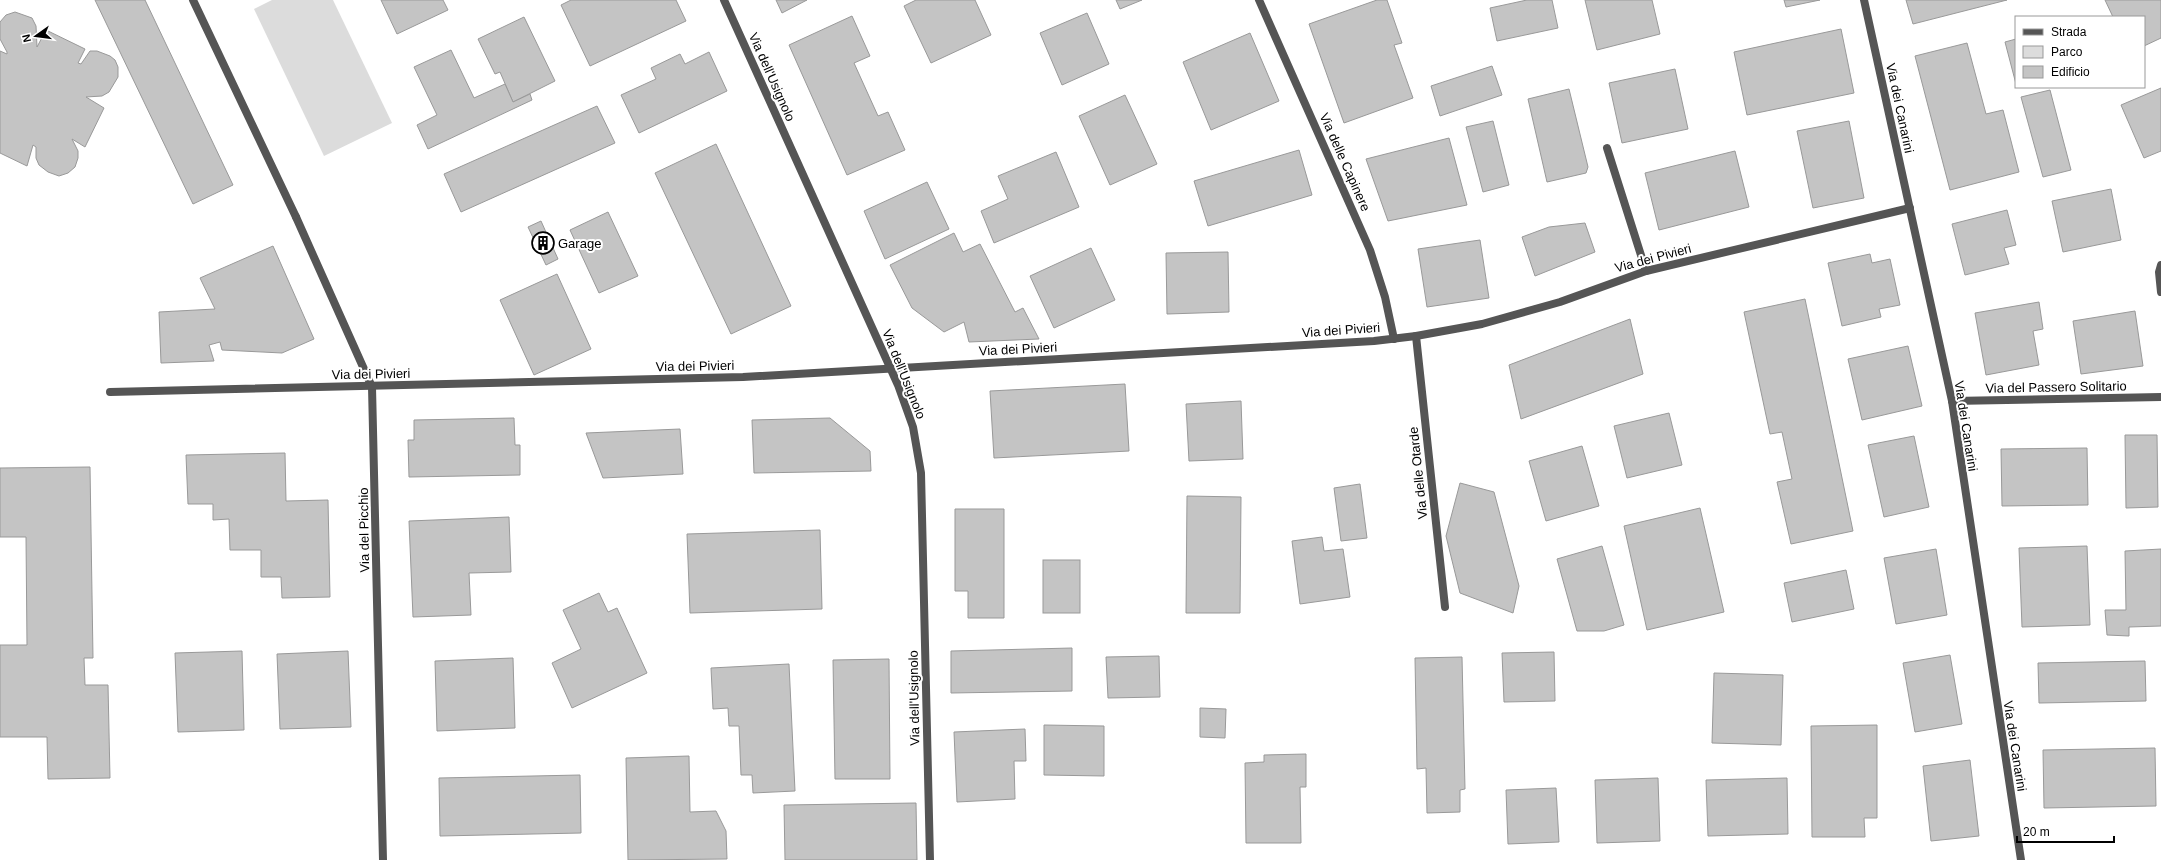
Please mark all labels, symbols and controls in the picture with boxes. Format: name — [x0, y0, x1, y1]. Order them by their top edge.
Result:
north arrow — [16, 16, 56, 56]
legend — [2015, 16, 2145, 88]
text: Strada — [2051, 25, 2087, 39]
street label: Via dell'Usignolo — [746, 30, 798, 124]
text: N — [20, 33, 33, 44]
text: Parco — [2051, 45, 2083, 59]
street label: Via dei Canarini — [1883, 62, 1917, 154]
text: Edificio — [2051, 65, 2090, 79]
street label: Via delle Capinere — [1317, 111, 1373, 213]
building icon: Garage — [530, 230, 556, 256]
place label: Garage — [558, 236, 601, 251]
street label: Via dei Pivieri — [1613, 241, 1693, 275]
street label: Via dei Pivieri — [1301, 320, 1381, 340]
street label: Via dell'Usignolo — [879, 327, 929, 421]
street label: Via dei Pivieri — [978, 339, 1058, 359]
street label: Via dei Pivieri — [656, 358, 734, 374]
street label: Via dei Pivieri — [332, 366, 410, 382]
street label: Via del Passero Solitario — [1985, 378, 2127, 396]
street label: Via dei Canarini — [1951, 380, 1981, 472]
street label: Via delle Otarde — [1406, 426, 1430, 520]
street label: Via del Picchio — [356, 487, 372, 573]
street label: Via dell'Usignolo — [906, 650, 922, 746]
street label: Via dei Canarini — [2000, 700, 2030, 792]
scale bar — [2017, 818, 2114, 844]
text: 20 m — [2023, 825, 2050, 839]

